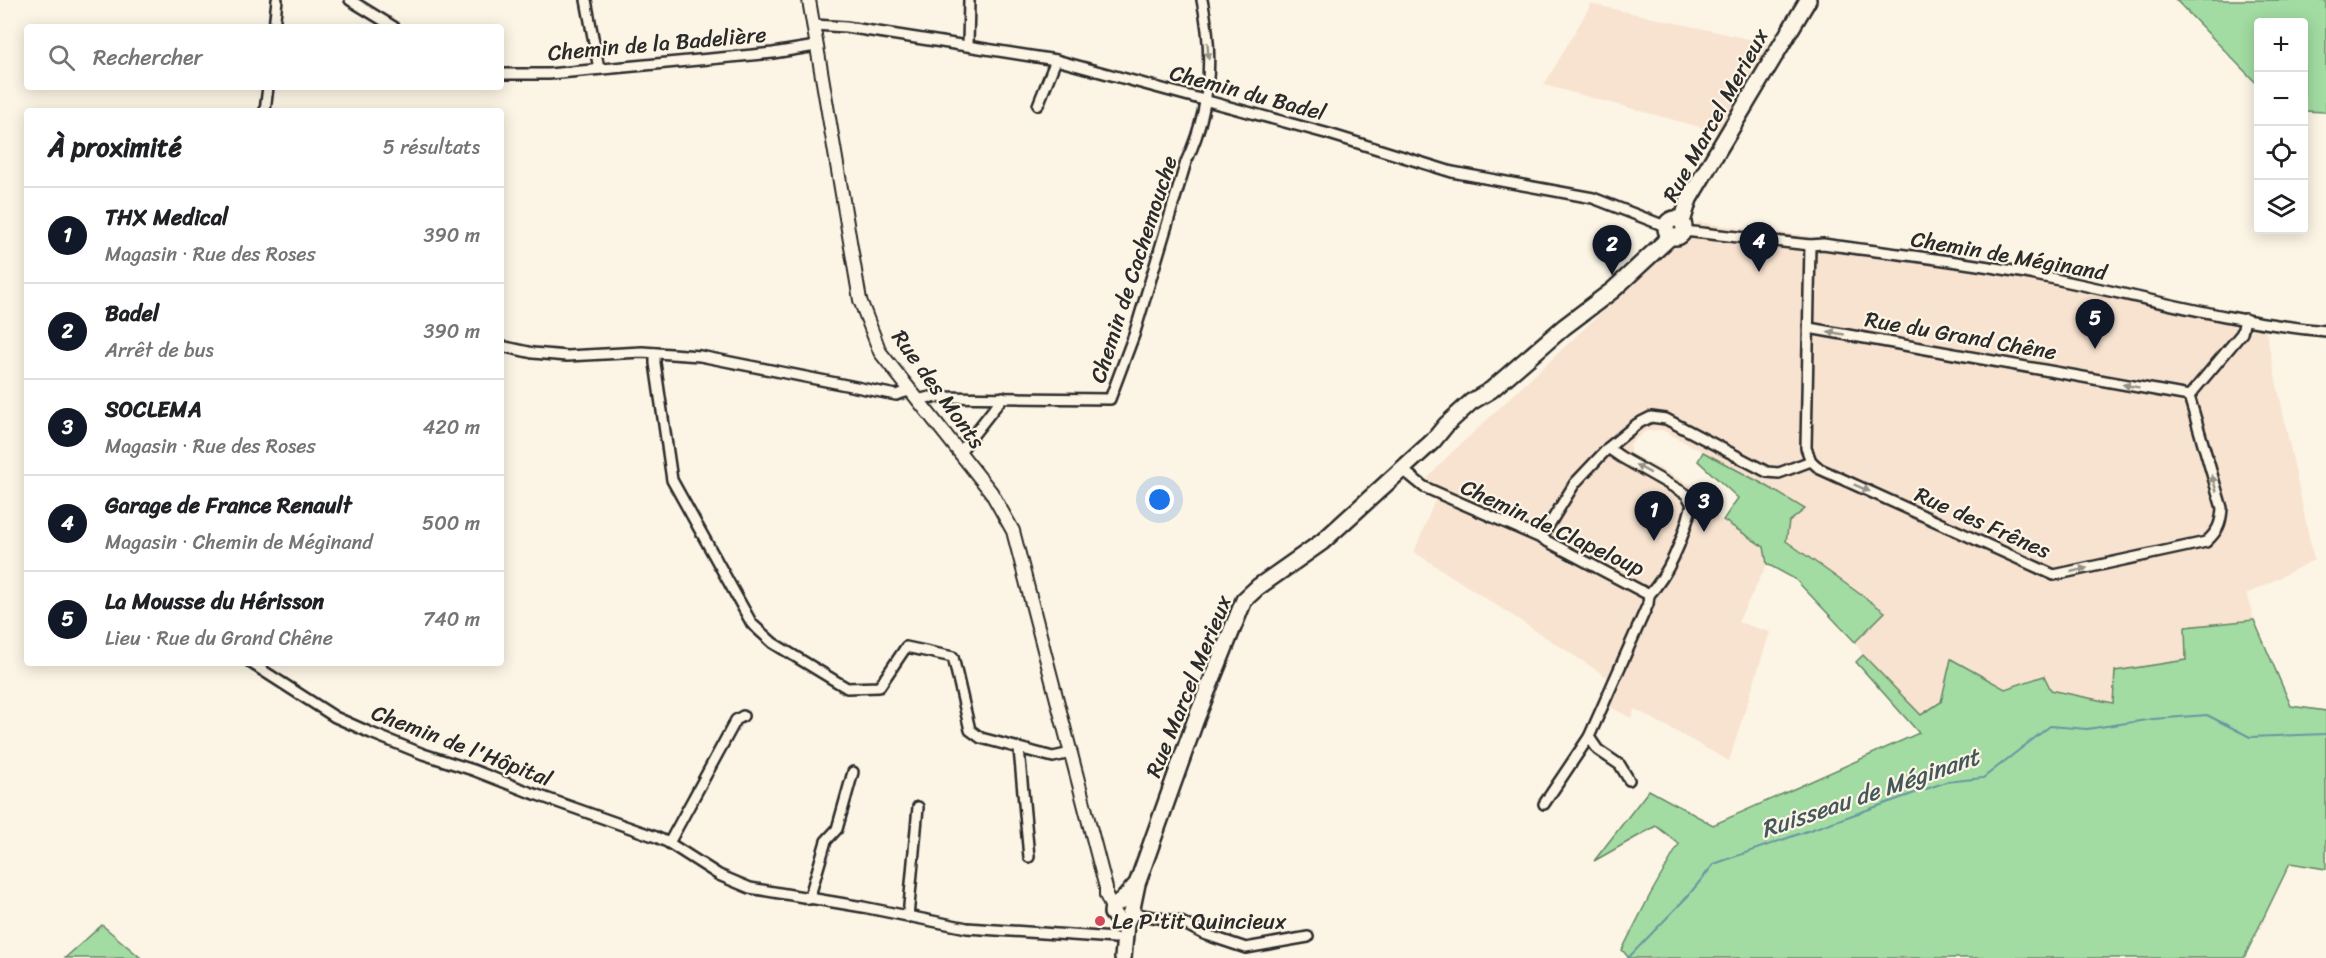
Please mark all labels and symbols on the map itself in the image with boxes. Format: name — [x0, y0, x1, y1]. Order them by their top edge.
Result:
street label: Chemin de la Badelière — [546, 15, 768, 72]
street label: Rue Marcel Merieux — [1651, 20, 1780, 210]
one-way arrow — [1203, 41, 1213, 60]
street label: Chemin du Badel — [1165, 53, 1331, 132]
street label: Chemin de Cachemouche — [1078, 150, 1189, 388]
street label: Chemin de Méginand — [1908, 219, 2111, 292]
pin: 4 — [1740, 222, 1778, 272]
pin: 2 — [1592, 226, 1632, 275]
street label: Rue du Grand Chêne — [1862, 299, 2060, 372]
pin: 5 — [2076, 300, 2114, 349]
street label: Rue des Monts — [881, 321, 996, 459]
one-way arrow — [1826, 328, 1845, 337]
one-way arrow — [2122, 381, 2141, 390]
one-way arrow — [1634, 465, 1651, 475]
street label: Chemin de Clapeloup — [1454, 468, 1652, 587]
one-way arrow — [2209, 474, 2218, 492]
street label: Rue des Frênes — [1908, 475, 2058, 570]
pin: 3 — [1684, 482, 1724, 532]
one-way arrow — [1853, 483, 1871, 493]
your location — [1145, 485, 1174, 514]
pin: 1 — [1634, 492, 1674, 541]
one-way arrow — [2070, 564, 2089, 574]
street label: Rue Marcel Merieux — [1134, 588, 1243, 783]
street label: Chemin de l'Hôpital — [366, 693, 559, 798]
water label: Ruisseau de Méginant — [1755, 735, 1987, 850]
place label: Le P'tit Quincieux — [1112, 902, 1287, 941]
marker: Le P'tit Quincieux — [1093, 914, 1107, 928]

